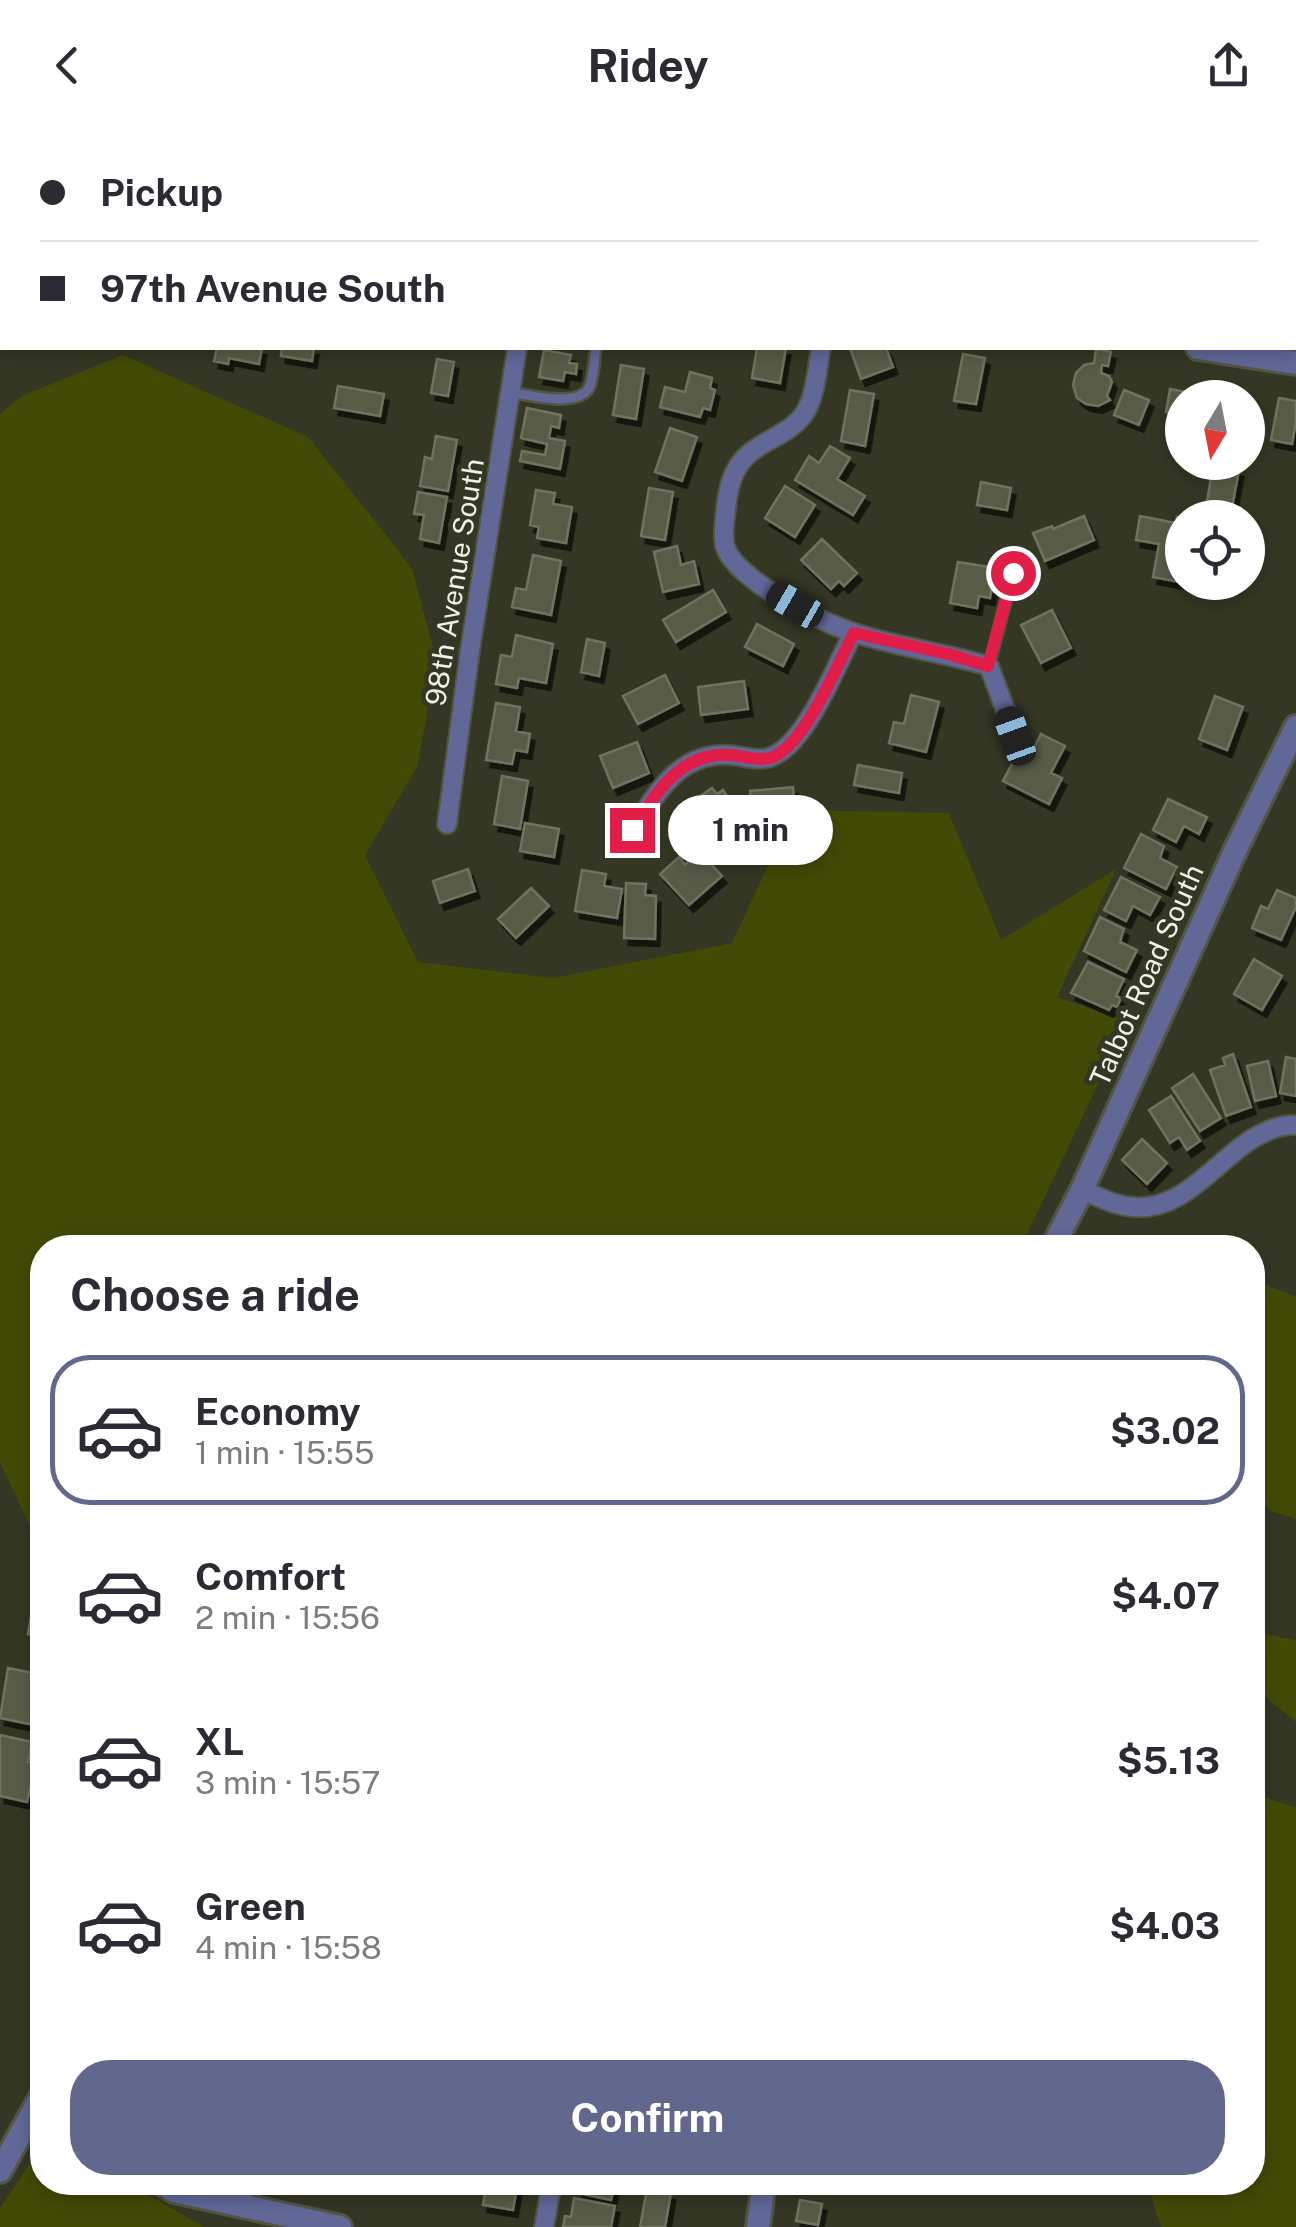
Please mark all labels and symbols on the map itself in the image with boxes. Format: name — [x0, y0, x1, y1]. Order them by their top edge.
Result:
north arrow — [1165, 380, 1265, 480]
street label: 98th Avenue South — [418, 456, 490, 708]
route start — [991, 551, 1036, 596]
car — [762, 577, 828, 633]
car — [991, 703, 1039, 769]
callout: 1 min — [667, 795, 832, 865]
route end — [610, 808, 655, 853]
street label: Talbot Road South — [1082, 859, 1210, 1091]

